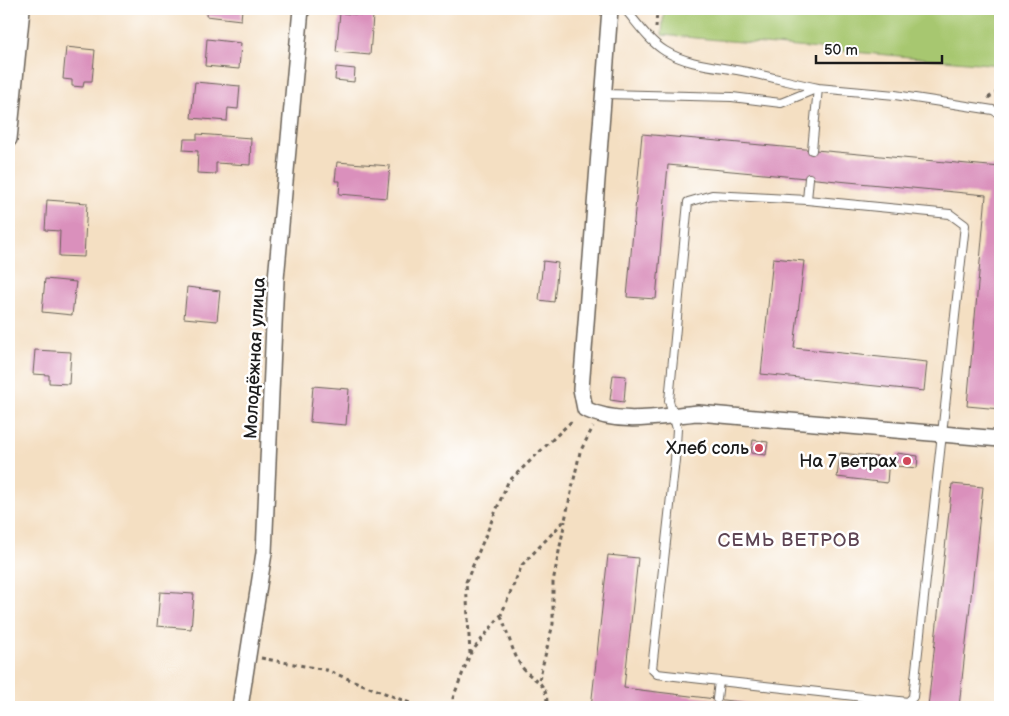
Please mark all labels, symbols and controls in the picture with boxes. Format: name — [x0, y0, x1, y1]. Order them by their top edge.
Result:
scale bar — [816, 32, 943, 64]
text: 50 m — [824, 41, 858, 60]
street label: Молодёжная улица — [240, 276, 270, 440]
place label: Хлеб соль — [666, 438, 749, 459]
marker: Хлеб соль — [753, 442, 765, 454]
place label: На 7 ветрах — [799, 451, 897, 472]
marker: На 7 ветрах — [901, 455, 913, 467]
district label: СЕМЬ ВЕТРОВ — [717, 529, 861, 552]

